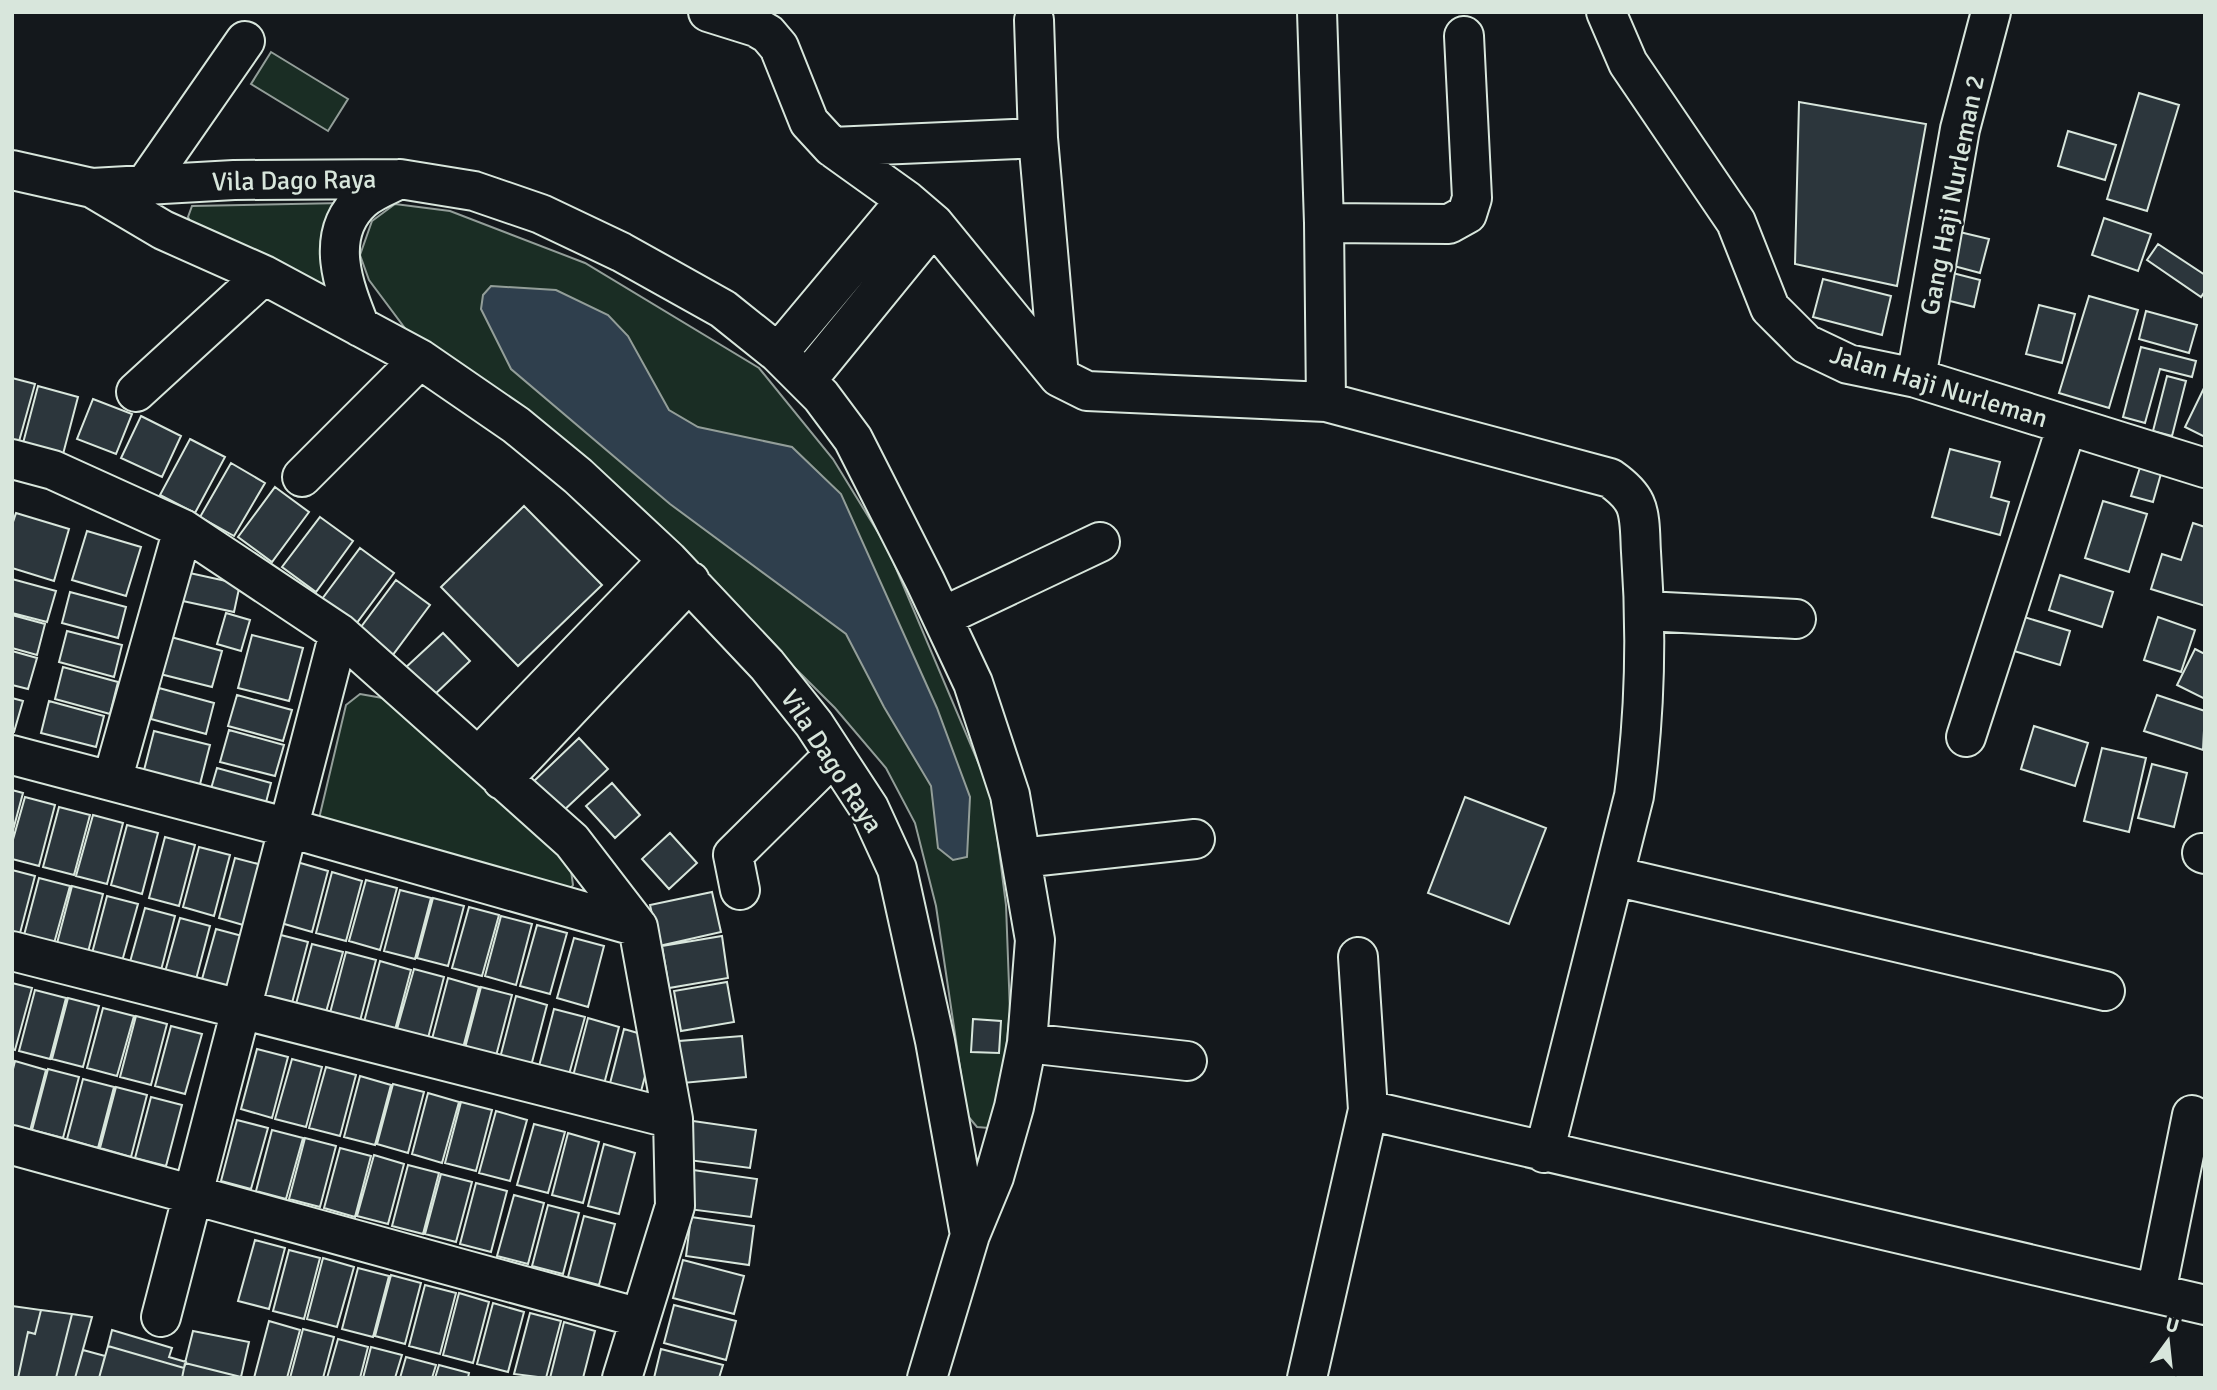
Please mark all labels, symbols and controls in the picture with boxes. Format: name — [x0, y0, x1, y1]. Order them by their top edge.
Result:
street label: Gang Haji Nurleman 2 — [1914, 72, 1992, 318]
street label: Vila Dago Raya — [211, 164, 377, 198]
street label: Jalan Haji Nurleman — [1826, 339, 2051, 435]
street label: Vila Dago Raya — [773, 684, 889, 839]
north arrow — [2133, 1306, 2203, 1376]
text: U — [2163, 1312, 2181, 1339]

